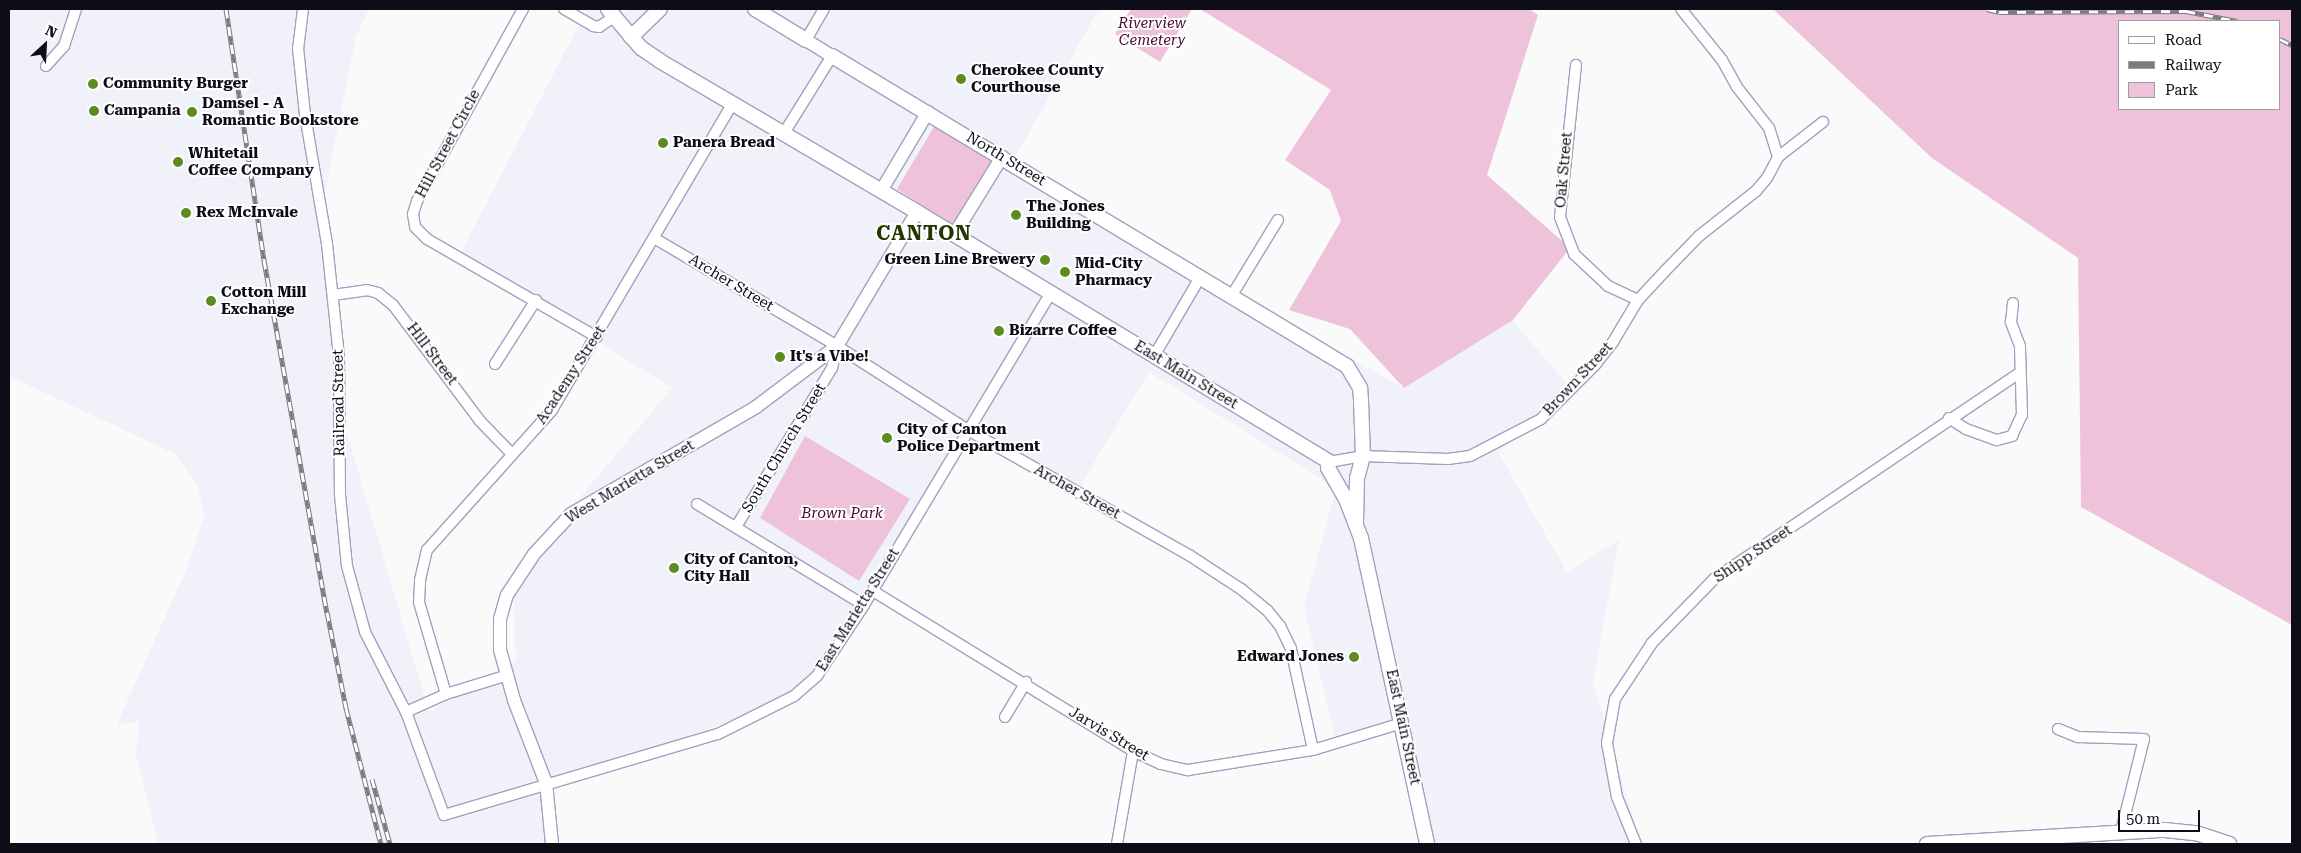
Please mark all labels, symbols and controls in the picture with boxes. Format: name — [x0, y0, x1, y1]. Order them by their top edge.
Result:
park label: Riverview Cemetery — [1118, 14, 1186, 49]
north arrow — [20, 20, 70, 70]
legend — [2118, 20, 2281, 110]
text: N — [43, 22, 60, 41]
text: Road — [2165, 31, 2202, 49]
text: Railway — [2165, 56, 2222, 74]
place label: Cherokee County Courthouse — [971, 61, 1104, 96]
marker: Cherokee County Courthouse — [955, 73, 967, 85]
place label: Community Burger — [103, 75, 248, 93]
marker: Community Burger — [87, 78, 99, 90]
text: Park — [2165, 81, 2198, 99]
street label: Hill Street Circle — [412, 87, 484, 201]
place label: Damsel - A Romantic Bookstore — [202, 94, 359, 129]
place label: Campania — [104, 102, 180, 120]
marker: Campania — [88, 105, 100, 117]
marker: Damsel - A Romantic Bookstore — [186, 106, 198, 118]
street label: North Street — [963, 128, 1049, 190]
street label: Oak Street — [1552, 131, 1576, 209]
place label: Panera Bread — [673, 134, 775, 152]
marker: Panera Bread — [657, 137, 669, 149]
place label: Whitetail Coffee Company — [188, 144, 314, 179]
marker: Whitetail Coffee Company — [172, 156, 184, 168]
place label: The Jones Building — [1026, 197, 1105, 232]
place label: Rex McInvale — [196, 204, 298, 222]
marker: Rex McInvale — [180, 207, 192, 219]
marker: The Jones Building — [1010, 209, 1022, 221]
district label: CANTON — [876, 221, 972, 245]
street label: Archer Street — [685, 251, 777, 315]
place label: Green Line Brewery — [884, 251, 1035, 269]
marker: Green Line Brewery — [1039, 254, 1051, 266]
place label: Mid-City Pharmacy — [1075, 254, 1152, 289]
marker: Mid-City Pharmacy — [1059, 266, 1071, 278]
place label: Cotton Mill Exchange — [221, 283, 306, 318]
marker: Cotton Mill Exchange — [205, 295, 217, 307]
street label: Hill Street — [403, 319, 461, 389]
street label: Academy Street — [532, 322, 610, 428]
place label: Bizarre Coffee — [1009, 322, 1117, 340]
marker: Bizarre Coffee — [993, 325, 1005, 337]
street label: East Main Street — [1131, 337, 1241, 413]
street label: Brown Street — [1539, 339, 1617, 419]
place label: It's a Vibe! — [790, 348, 869, 366]
street label: Railroad Street — [329, 349, 349, 457]
marker: It's a Vibe! — [774, 351, 786, 363]
street label: South Church Street — [738, 380, 830, 516]
place label: City of Canton Police Department — [897, 420, 1040, 455]
marker: City of Canton Police Department — [881, 432, 893, 444]
street label: West Marietta Street — [562, 436, 698, 528]
street label: Archer Street — [1031, 461, 1123, 523]
park label: Brown Park — [801, 505, 883, 523]
street label: Shipp Street — [1711, 521, 1795, 587]
street label: East Marietta Street — [813, 545, 903, 675]
place label: City of Canton, City Hall — [684, 550, 798, 585]
marker: City of Canton, City Hall — [668, 562, 680, 574]
place label: Edward Jones — [1237, 648, 1344, 666]
marker: Edward Jones — [1348, 651, 1360, 663]
street label: East Main Street — [1382, 667, 1424, 787]
street label: Jarvis Street — [1066, 703, 1152, 765]
scale bar — [2121, 800, 2204, 832]
text: 50 m — [2126, 810, 2160, 828]

